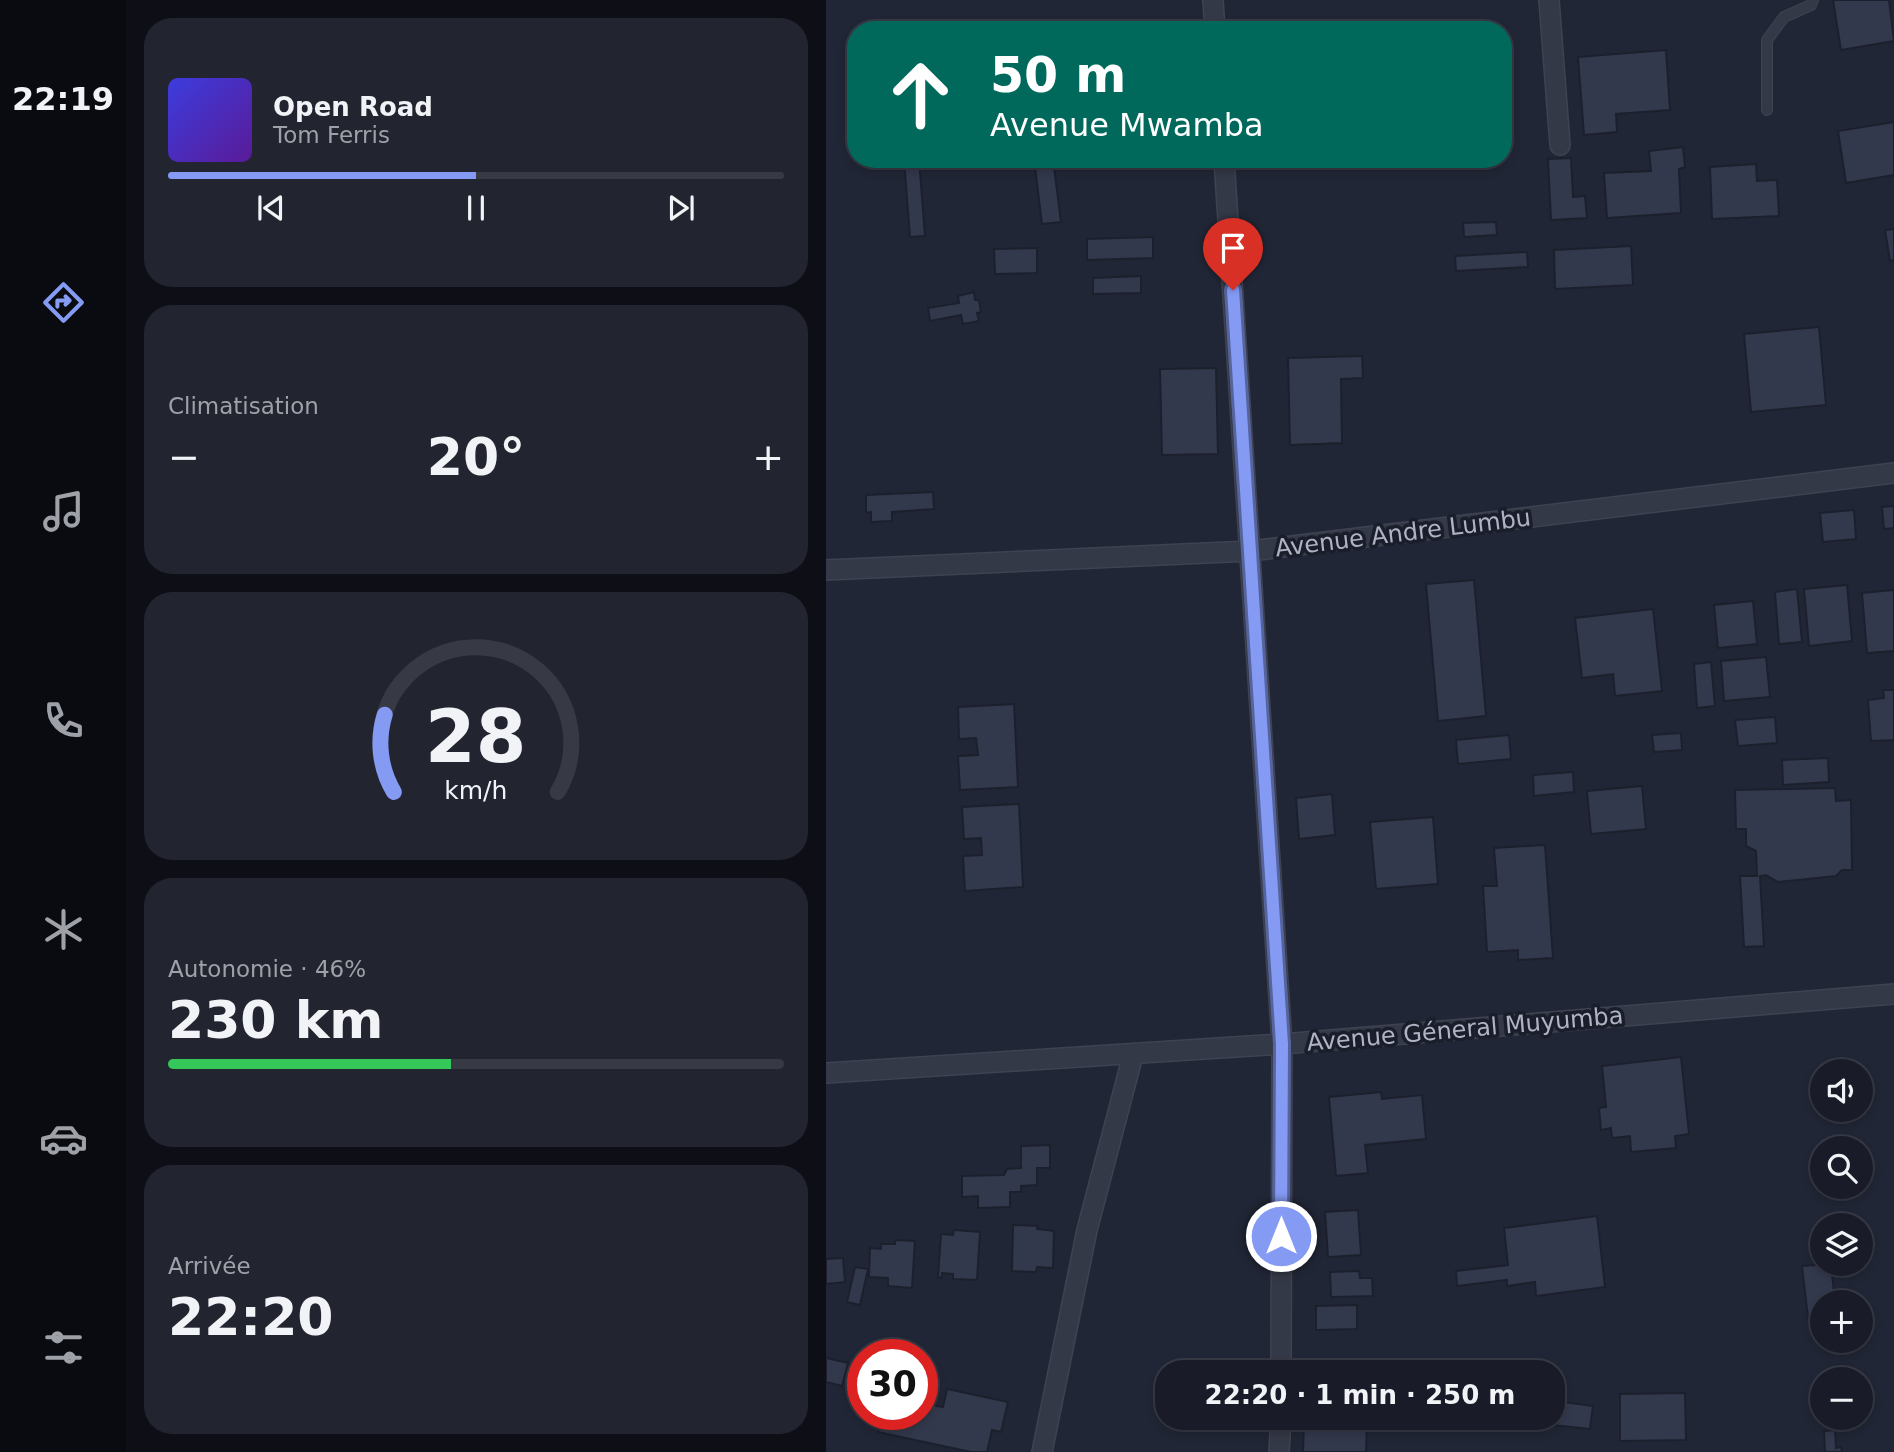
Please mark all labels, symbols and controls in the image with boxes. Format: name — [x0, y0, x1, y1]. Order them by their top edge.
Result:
text: 50 m — [990, 47, 1126, 104]
icon: ahead — [875, 49, 966, 140]
text: 22:19 — [12, 80, 114, 118]
text: Open Road — [273, 92, 433, 122]
text: Avenue Mwamba — [990, 106, 1264, 144]
text: Tom Ferris — [273, 122, 390, 148]
icon: previous — [252, 189, 290, 227]
icon: pause — [457, 189, 495, 227]
icon: next — [662, 189, 700, 227]
pin — [1203, 218, 1263, 290]
icon: arrive — [1214, 229, 1252, 267]
icon: directions — [39, 278, 88, 327]
text: Climatisation — [168, 393, 319, 419]
text: 20° — [427, 427, 525, 487]
text: − — [168, 435, 200, 479]
text: + — [752, 435, 784, 479]
icon: music — [39, 487, 88, 536]
street label: Avenue Andre Lumbu — [1274, 503, 1532, 563]
text: 28 — [425, 694, 527, 779]
icon: phone — [39, 696, 88, 745]
text: km/h — [444, 776, 508, 805]
icon: climate — [39, 905, 88, 954]
text: Autonomie · 46% — [168, 956, 366, 982]
text: 230 km — [168, 990, 383, 1050]
street label: Avenue Géneral Muyumba — [1306, 1001, 1624, 1057]
map controls — [1810, 1059, 1873, 1430]
button: sound — [1810, 1059, 1873, 1122]
icon: car — [39, 1114, 88, 1163]
button: search — [1810, 1136, 1873, 1199]
position arrow — [1244, 1199, 1318, 1273]
button: layers — [1810, 1213, 1873, 1276]
text: Arrivée — [168, 1253, 251, 1279]
text: 22:20 — [168, 1287, 334, 1347]
button: + — [1810, 1290, 1873, 1353]
icon: filters — [39, 1323, 88, 1372]
speed limit sign: 30 — [847, 1339, 938, 1430]
button: − — [1810, 1367, 1873, 1430]
text: 22:20 · 1 min · 250 m — [1205, 1380, 1515, 1410]

